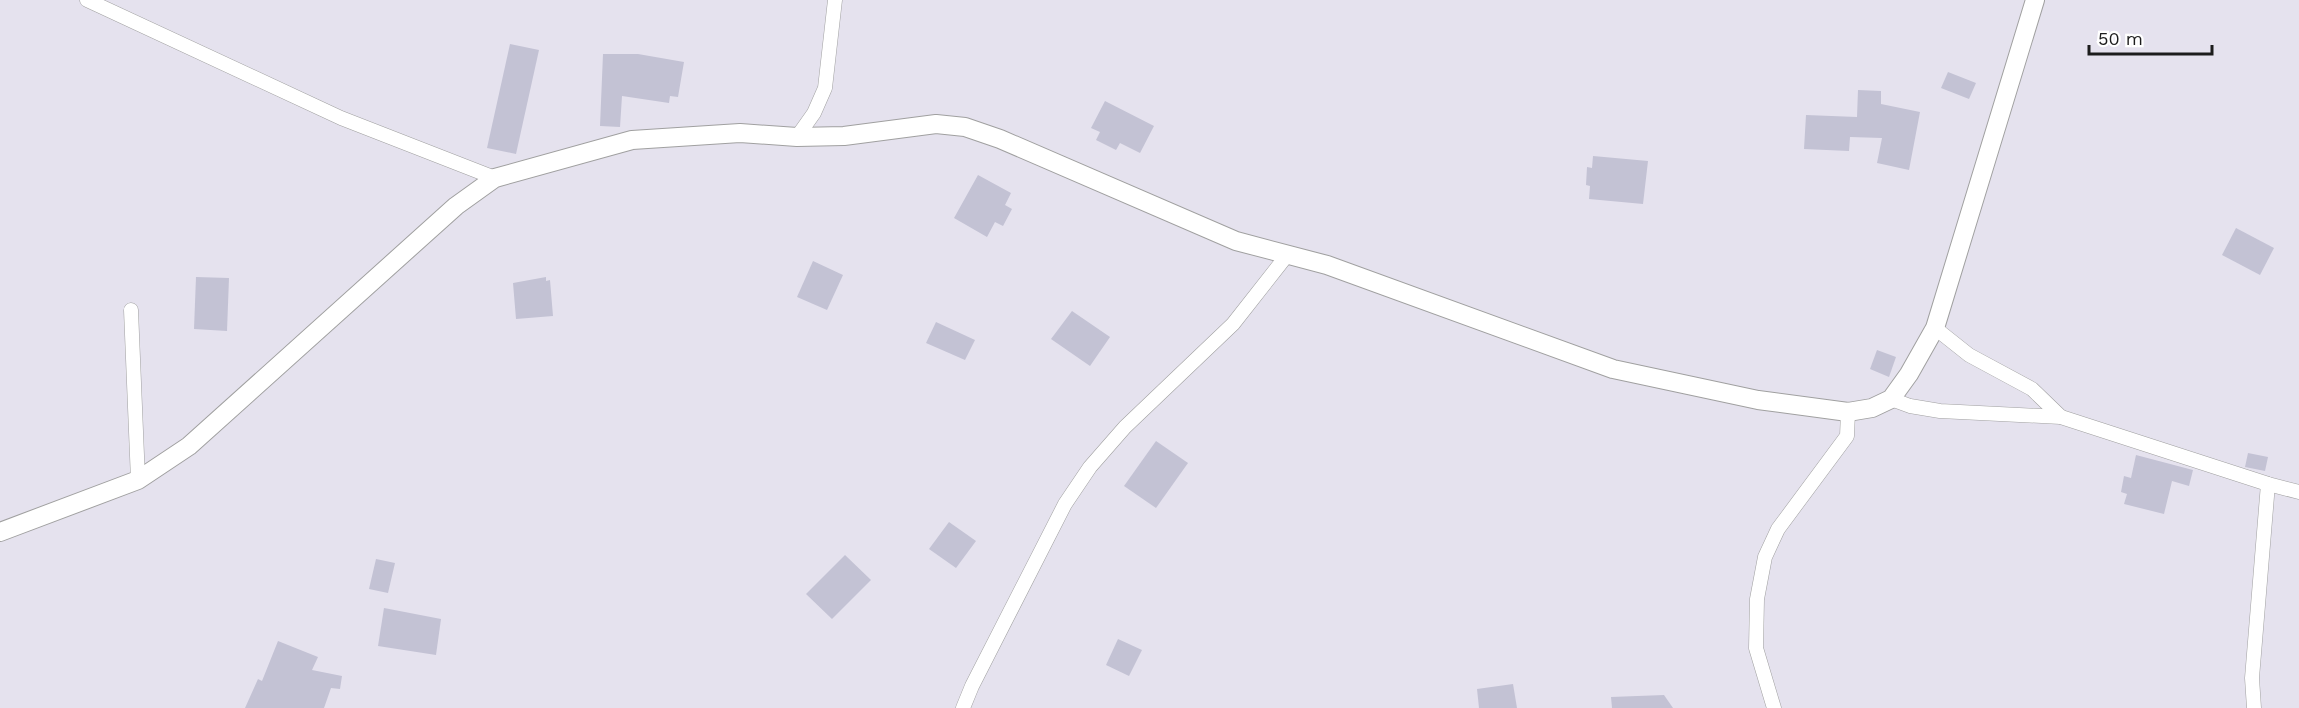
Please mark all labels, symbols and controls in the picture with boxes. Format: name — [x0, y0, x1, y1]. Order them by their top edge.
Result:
scale bar — [2089, 18, 2212, 56]
text: 50 m — [2098, 28, 2143, 49]

